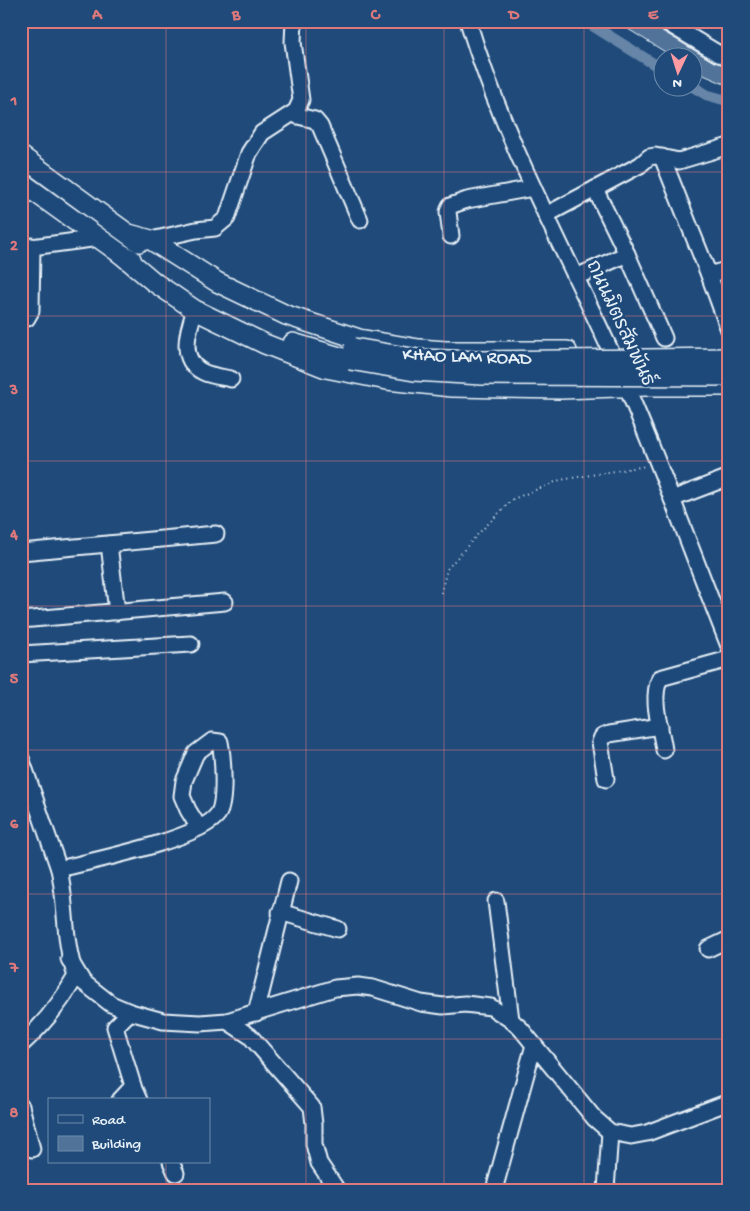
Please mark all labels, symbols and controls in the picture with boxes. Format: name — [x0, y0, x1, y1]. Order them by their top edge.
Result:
text: A — [91, 7, 103, 26]
text: B — [231, 7, 241, 26]
text: C — [370, 7, 381, 26]
text: D — [507, 7, 520, 26]
text: E — [648, 7, 659, 26]
north arrow — [652, 48, 702, 98]
text: N — [672, 74, 682, 91]
text: 1 — [10, 93, 17, 112]
text: 2 — [10, 238, 18, 257]
street label: ถนนมิตรสัมพันธ์ — [580, 255, 662, 391]
street label: KHAO LAM ROAD — [402, 344, 533, 372]
text: 3 — [9, 382, 18, 401]
text: 4 — [9, 527, 18, 546]
text: 5 — [10, 671, 19, 690]
text: 6 — [10, 816, 19, 835]
text: 7 — [9, 960, 19, 979]
legend — [48, 1098, 210, 1164]
text: 8 — [10, 1105, 19, 1124]
text: Road — [92, 1112, 126, 1130]
text: Building — [91, 1136, 141, 1154]

